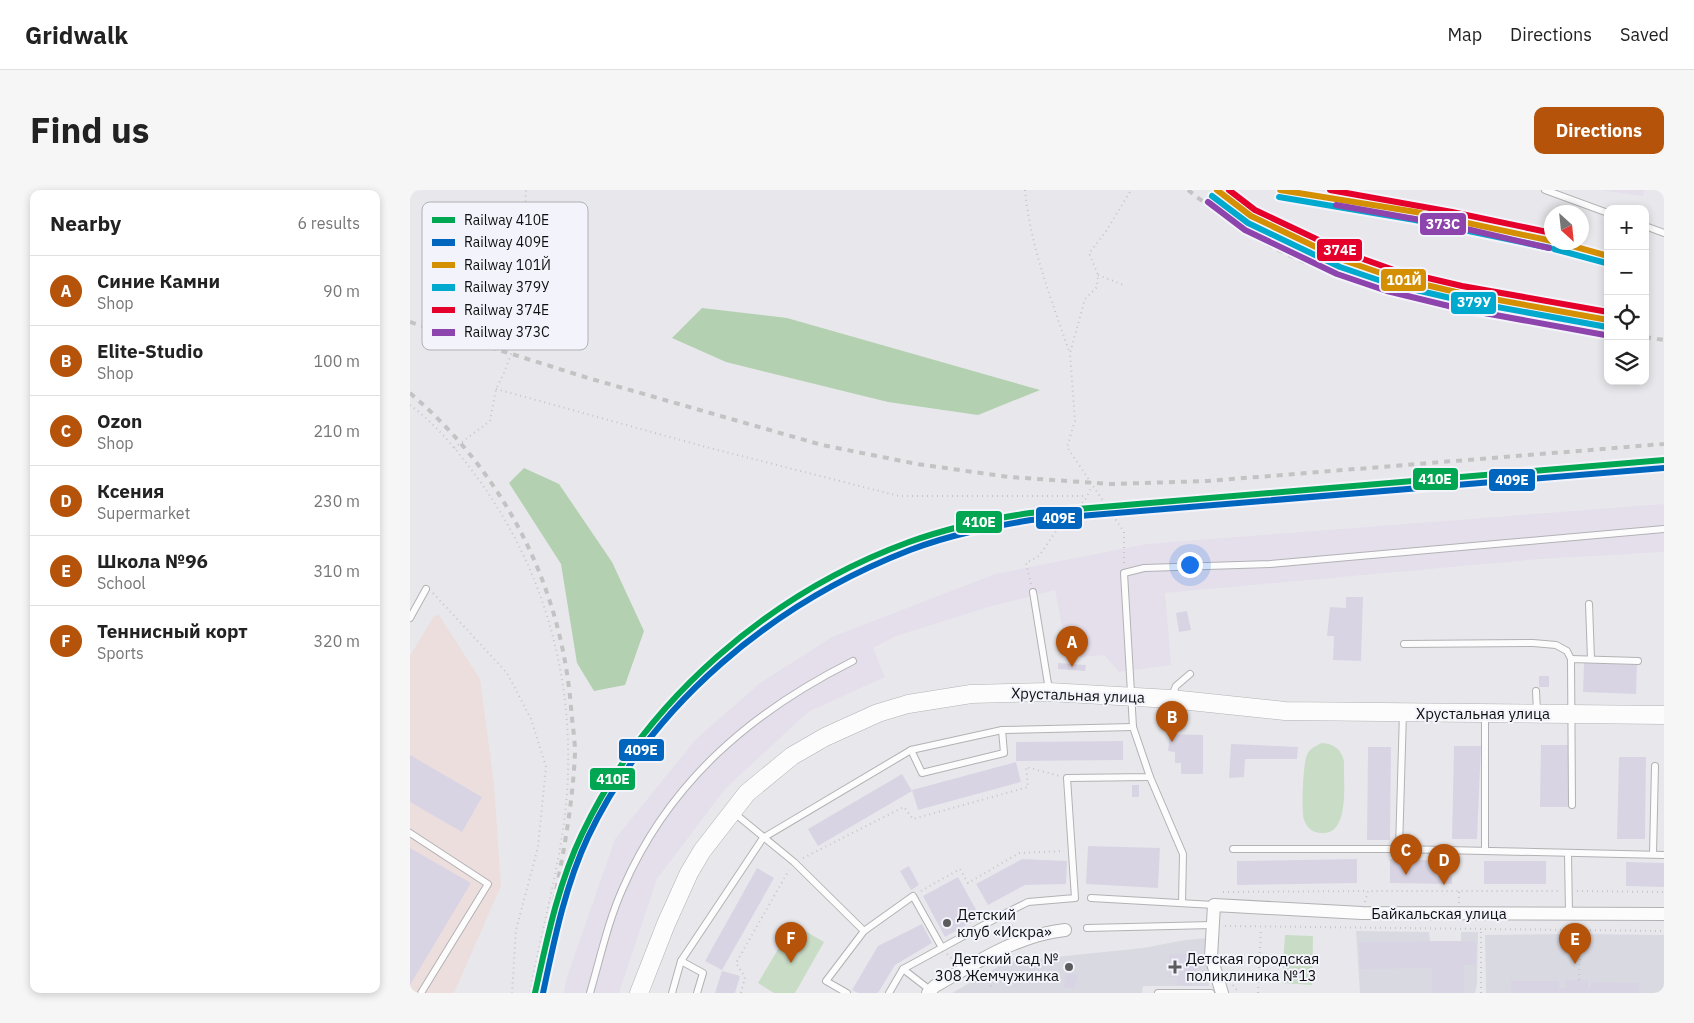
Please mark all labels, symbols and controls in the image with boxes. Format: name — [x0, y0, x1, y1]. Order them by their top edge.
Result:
text: Gridwalk — [25, 19, 128, 51]
text: Map — [1447, 23, 1482, 46]
text: Directions — [1510, 23, 1592, 46]
text: Saved — [1620, 23, 1669, 46]
text: Find us — [30, 107, 149, 153]
button: Directions — [1534, 107, 1664, 154]
legend — [422, 202, 588, 350]
north arrow — [1544, 205, 1589, 250]
map controls — [1604, 205, 1649, 385]
button: + — [1604, 205, 1649, 250]
text: Nearby — [50, 209, 121, 237]
text: Railway 410E — [464, 211, 549, 229]
line badge: 373C — [1419, 212, 1467, 236]
text: 6 results — [297, 213, 360, 233]
text: 373C — [1426, 215, 1460, 233]
text: Railway 409E — [464, 233, 549, 251]
line badge: 374Е — [1316, 238, 1363, 262]
text: 374Е — [1323, 241, 1357, 259]
button: − — [1604, 250, 1649, 295]
text: Railway 101Й — [464, 255, 551, 274]
line badge: 101Й — [1380, 268, 1427, 292]
text: Синие Камни — [97, 269, 220, 293]
text: 101Й — [1386, 271, 1422, 289]
text: Railway 379У — [464, 278, 550, 296]
text: A — [61, 281, 71, 301]
text: 90 m — [323, 281, 360, 301]
line badge: 379У — [1450, 291, 1497, 315]
text: Shop — [97, 293, 134, 313]
text: 379У — [1457, 293, 1491, 311]
button: locate — [1604, 295, 1649, 340]
text: Railway 374Е — [464, 301, 549, 319]
text: Railway 373C — [464, 323, 550, 341]
text: Elite-Studio — [97, 339, 203, 363]
button: layers — [1604, 340, 1649, 385]
text: B — [61, 351, 71, 371]
text: 100 m — [313, 351, 360, 371]
text: Shop — [97, 363, 134, 383]
text: Ozon — [97, 409, 142, 433]
text: C — [61, 421, 71, 441]
text: 210 m — [313, 421, 360, 441]
text: Shop — [97, 433, 134, 453]
line badge: 410E — [1412, 467, 1459, 491]
line badge: 409E — [1488, 468, 1536, 492]
text: 410E — [1418, 470, 1452, 488]
text: 409E — [1495, 471, 1529, 489]
text: Ксения — [97, 479, 164, 503]
text: D — [60, 491, 72, 511]
text: 230 m — [313, 491, 360, 511]
text: Supermarket — [97, 503, 190, 523]
line badge: 409E — [1035, 506, 1083, 530]
text: 409E — [1042, 509, 1076, 527]
line badge: 410E — [955, 510, 1003, 534]
text: 410E — [962, 513, 996, 531]
text: Школа №96 — [97, 549, 208, 573]
your location — [1177, 552, 1203, 578]
text: E — [61, 561, 71, 581]
text: 310 m — [313, 561, 360, 581]
text: School — [97, 573, 146, 593]
text: Теннисный корт — [97, 619, 248, 643]
pin: A — [1056, 626, 1088, 667]
text: F — [61, 631, 71, 651]
text: 320 m — [313, 631, 360, 651]
text: Sports — [97, 643, 144, 663]
street label: Хрустальная улица — [1011, 683, 1145, 707]
pin: B — [1156, 701, 1188, 742]
street label: Хрустальная улица — [1416, 704, 1550, 723]
line badge: 409E — [618, 738, 665, 762]
text: 409E — [624, 741, 658, 759]
line badge: 410E — [589, 767, 636, 791]
text: 410E — [596, 770, 630, 788]
pin: C — [1390, 834, 1422, 875]
pin: D — [1428, 844, 1460, 885]
street label: Байкальская улица — [1371, 904, 1507, 923]
place label: Детский клуб «Искра» — [957, 905, 1052, 941]
marker: Детский клуб «Искра» — [941, 917, 953, 929]
pin: F — [775, 922, 807, 963]
pin: E — [1559, 923, 1591, 964]
place label: Детский сад № 308 Жемчужинка — [935, 949, 1059, 985]
place label: Детская городская поликлиника №13 — [1186, 949, 1319, 985]
marker: Детская городская поликлиника №13 — [1168, 960, 1182, 974]
marker: Детский сад № 308 Жемчужинка — [1063, 961, 1075, 973]

